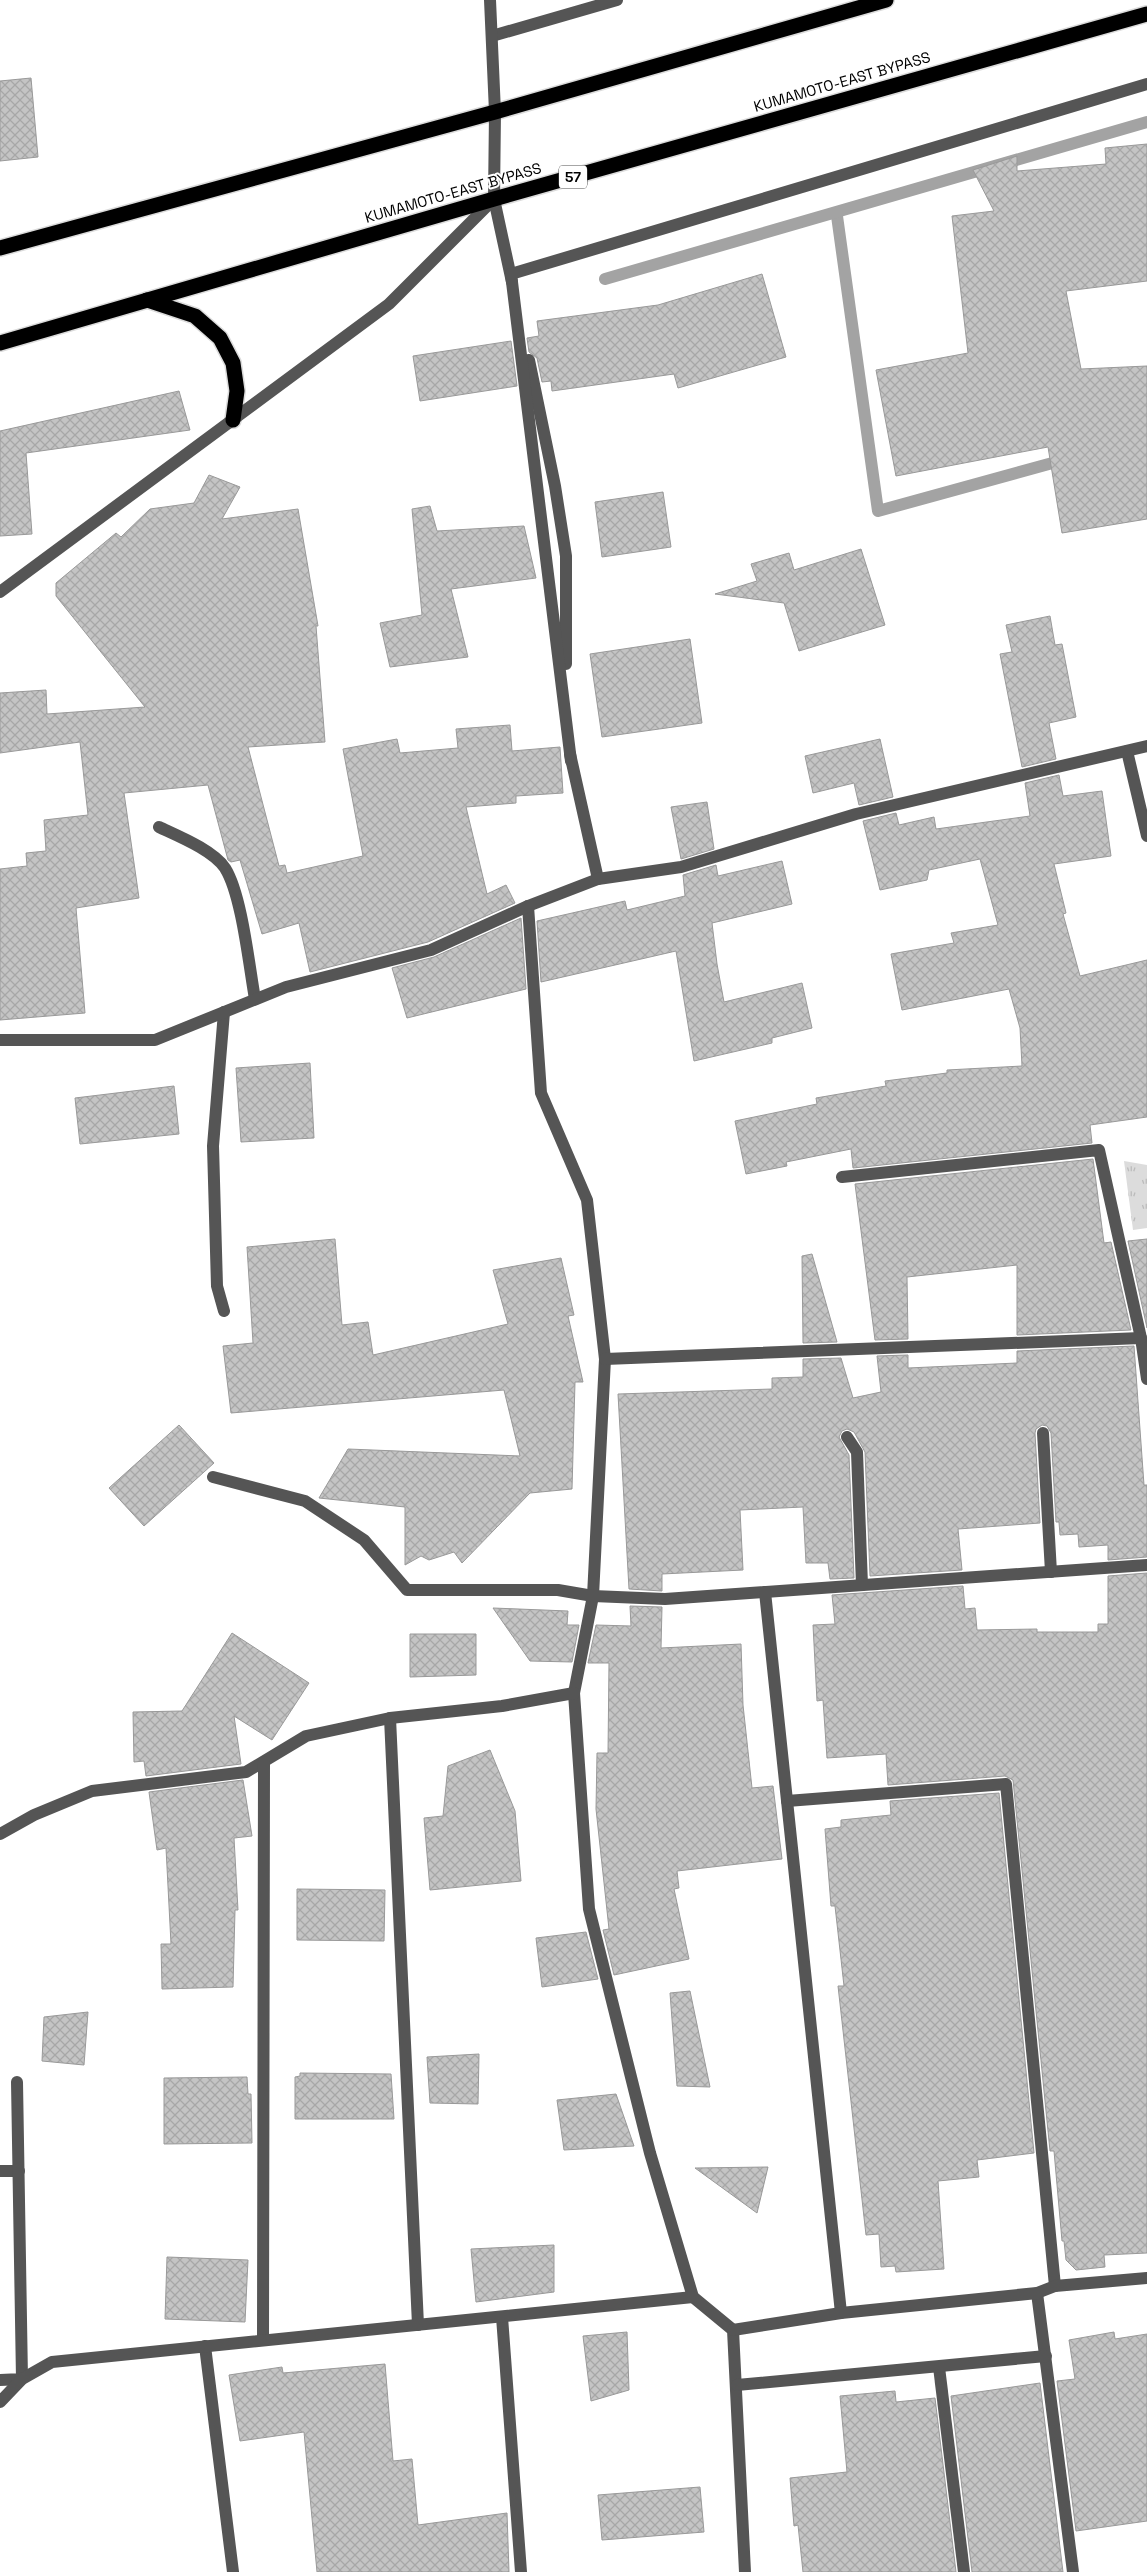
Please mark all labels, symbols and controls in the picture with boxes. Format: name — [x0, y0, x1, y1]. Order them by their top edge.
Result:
street label: KUMAMOTO-EAST BYPASS — [751, 47, 932, 116]
street label: KUMAMOTO-EAST BYPASS — [362, 158, 543, 227]
road number: 57 — [559, 166, 587, 188]

